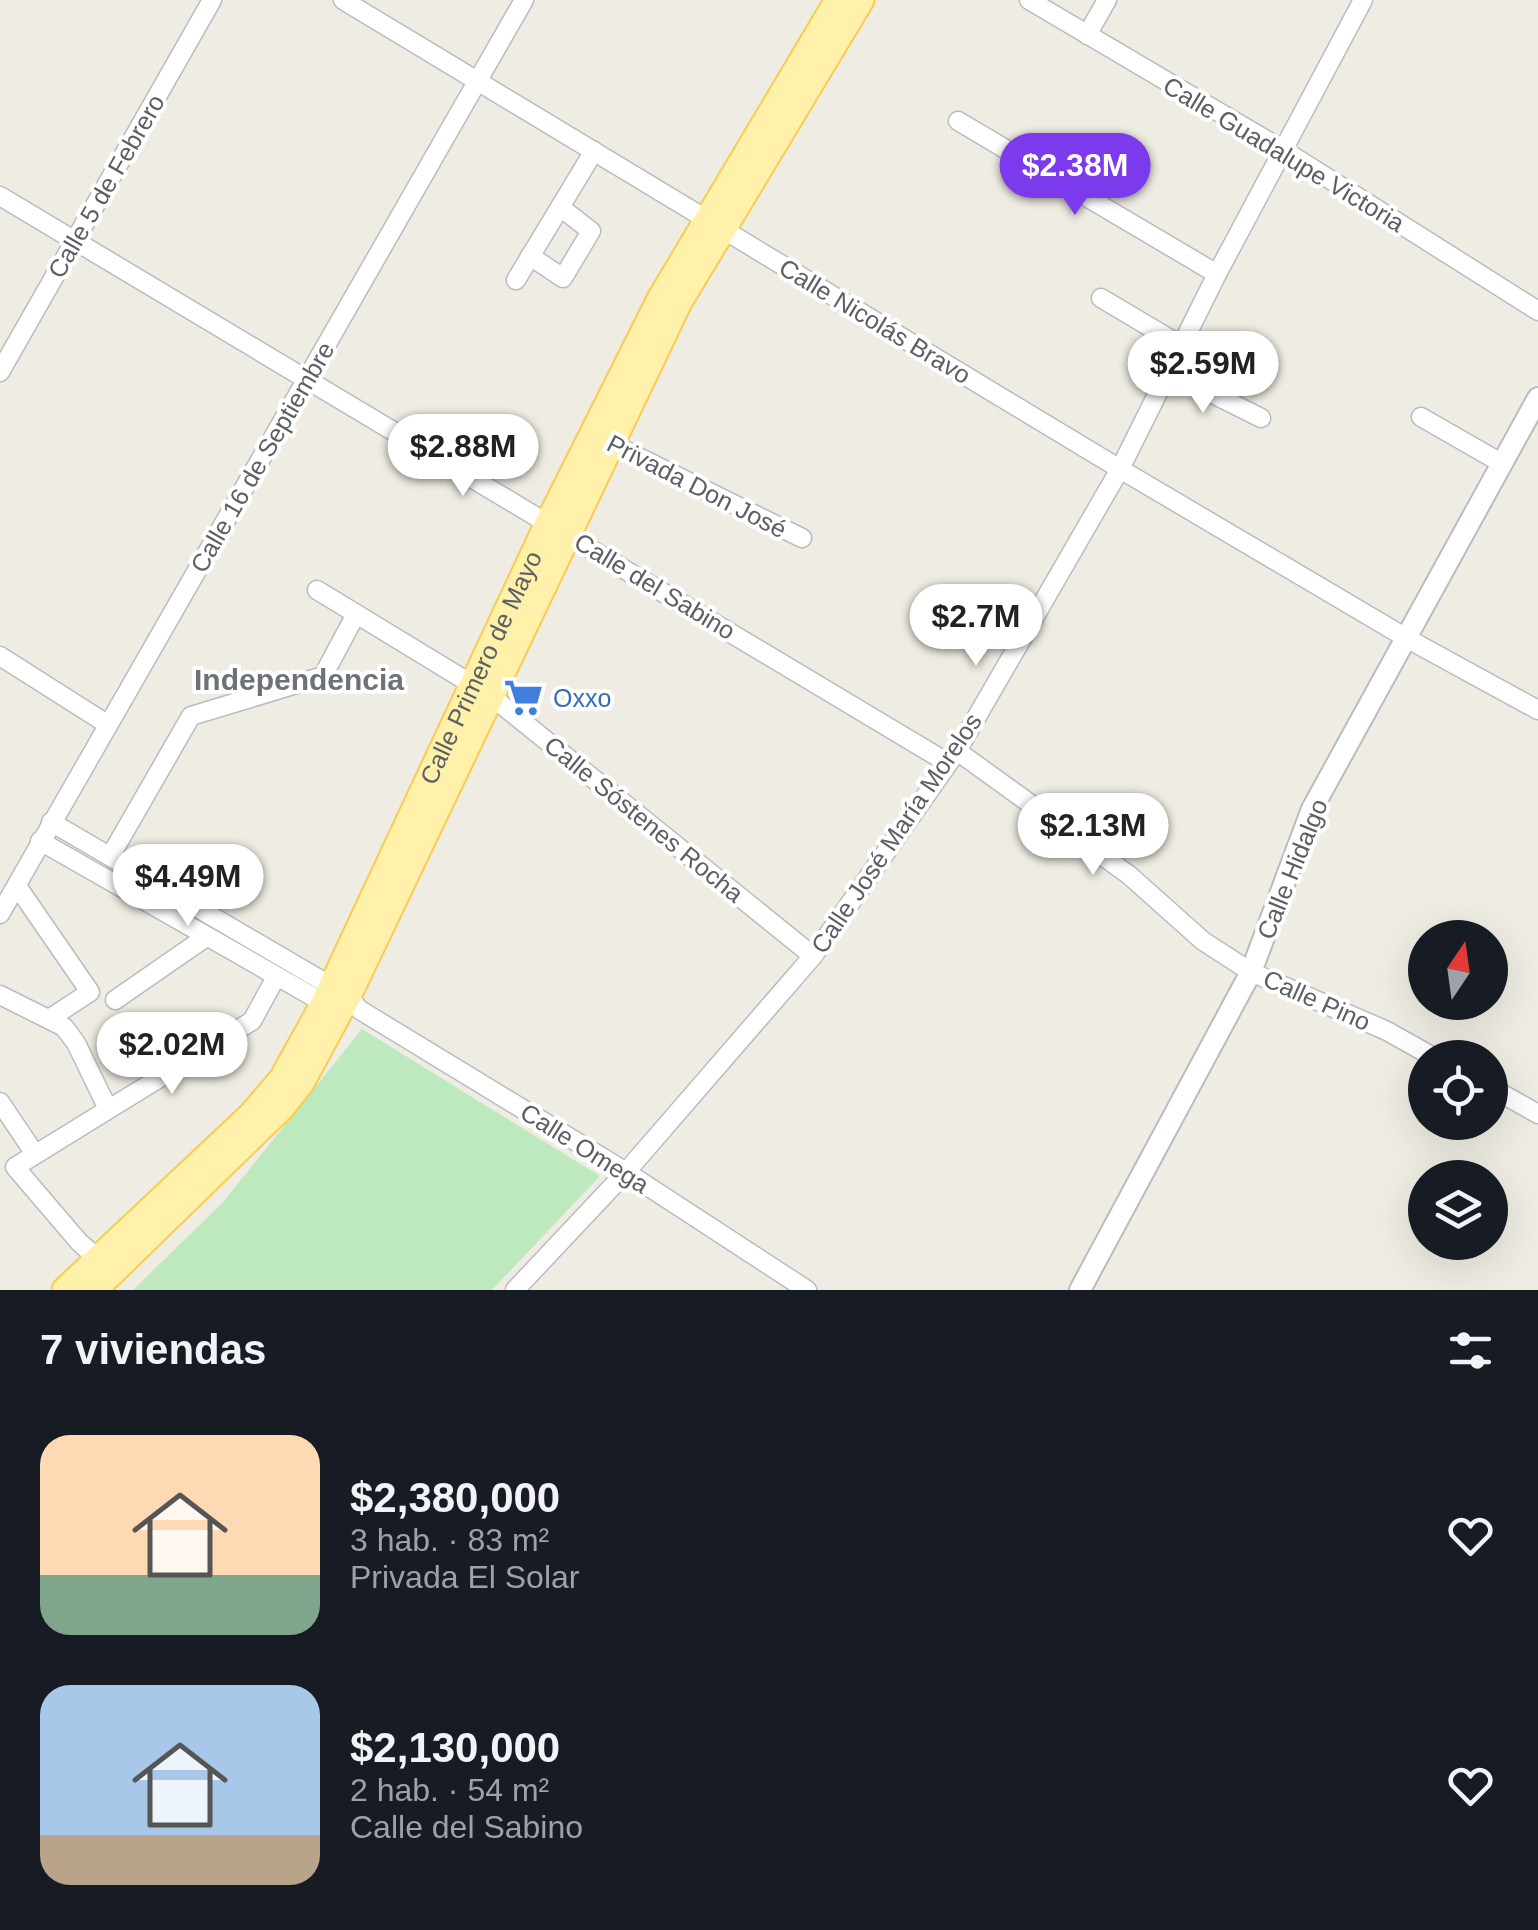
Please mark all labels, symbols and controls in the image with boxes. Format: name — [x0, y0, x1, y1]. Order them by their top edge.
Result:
street label: Calle Guadalupe Victoria — [1158, 71, 1410, 237]
street label: Calle 5 de Febrero — [42, 89, 170, 283]
pin: $2.38M — [994, 133, 1156, 218]
text: $2.38M — [1022, 147, 1128, 183]
street label: Calle Nicolás Bravo — [774, 253, 976, 389]
pin: $2.59M — [1122, 331, 1284, 416]
street label: Calle 16 de Septiembre — [185, 337, 339, 577]
text: $2.59M — [1150, 345, 1256, 381]
pin: $2.88M — [382, 414, 544, 499]
text: $2.88M — [410, 428, 516, 464]
street label: Privada Don José — [603, 429, 791, 543]
street label: Calle del Sabino — [570, 527, 740, 645]
street label: Calle Primero de Mayo — [414, 546, 547, 789]
pin: $2.7M — [906, 584, 1046, 669]
text: $2.7M — [932, 598, 1020, 634]
district label: Independencia — [194, 663, 404, 696]
supermarket icon: Oxxo — [502, 677, 544, 719]
place label: Oxxo — [553, 684, 611, 712]
street label: Calle José María Morelos — [805, 708, 987, 958]
street label: Calle Sóstenes Rocha — [539, 730, 749, 908]
pin: $2.13M — [1012, 793, 1174, 878]
street label: Calle Hidalgo — [1251, 795, 1333, 943]
text: $2.13M — [1040, 807, 1146, 843]
pin: $4.49M — [107, 844, 269, 929]
text: $4.49M — [135, 858, 241, 894]
north arrow — [1408, 920, 1508, 1020]
map controls — [1408, 920, 1508, 1260]
street label: Calle Pino — [1259, 964, 1375, 1036]
pin: $2.02M — [91, 1012, 253, 1097]
text: $2.02M — [119, 1026, 225, 1062]
button: locate — [1408, 1040, 1508, 1140]
street label: Calle Omega — [516, 1097, 654, 1199]
button: layers — [1408, 1160, 1508, 1260]
icon: filters — [1443, 1323, 1498, 1378]
text: 7 viviendas — [40, 1326, 266, 1373]
text: $2,380,000 — [350, 1474, 560, 1521]
icon: home — [120, 1475, 240, 1595]
icon: heart — [1443, 1508, 1498, 1563]
text: 3 hab. · 83 m² — [350, 1522, 549, 1558]
text: Privada El Solar — [350, 1559, 579, 1595]
text: $2,130,000 — [350, 1724, 560, 1771]
icon: home — [120, 1725, 240, 1845]
icon: heart — [1443, 1758, 1498, 1813]
text: 2 hab. · 54 m² — [350, 1772, 549, 1808]
text: Calle del Sabino — [350, 1809, 583, 1845]

